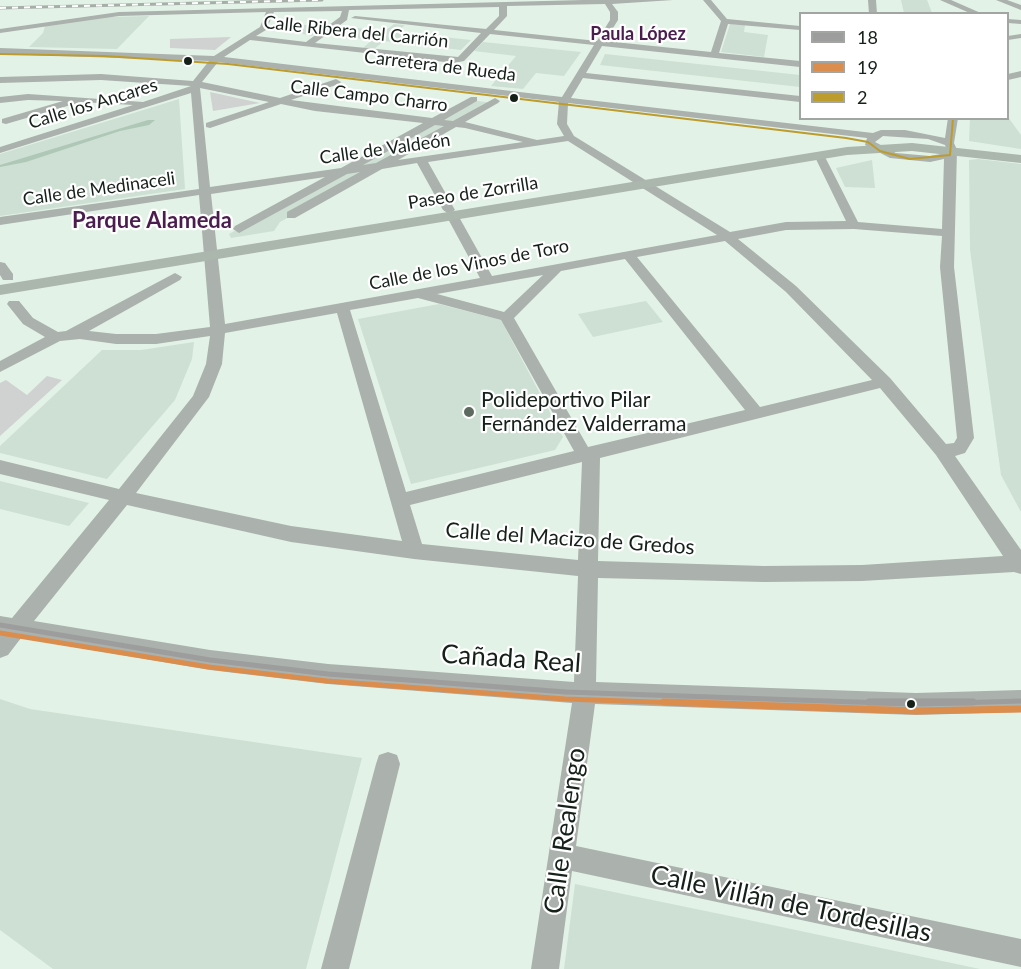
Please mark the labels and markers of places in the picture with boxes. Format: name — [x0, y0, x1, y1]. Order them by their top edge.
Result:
unlabelled marker — [182, 55, 194, 67]
unlabelled marker — [508, 92, 520, 104]
place label: Polideportivo Pilar Fernández Valderrama — [481, 387, 686, 437]
marker: Polideportivo Pilar Fernández Valderrama — [462, 405, 476, 419]
unlabelled marker — [905, 698, 917, 710]

